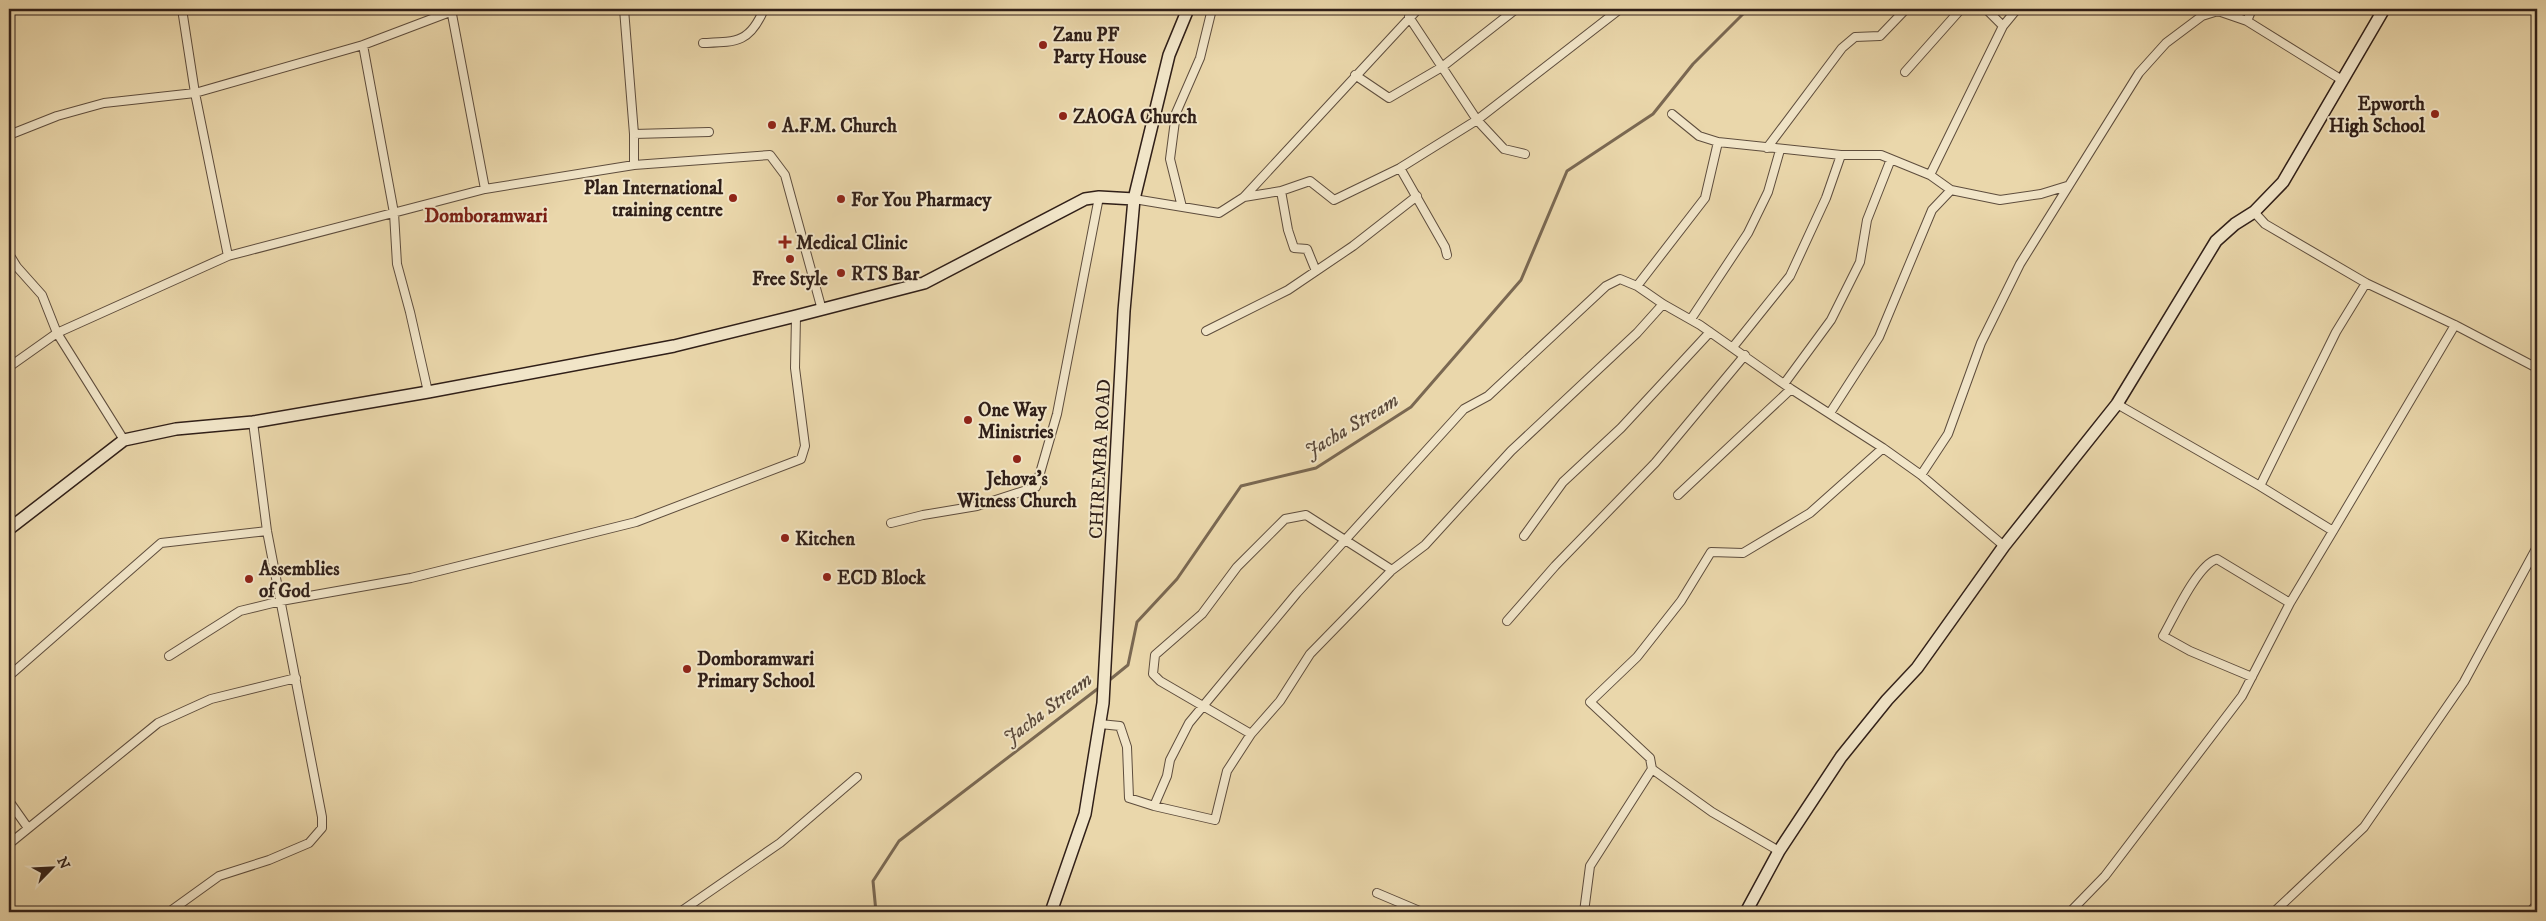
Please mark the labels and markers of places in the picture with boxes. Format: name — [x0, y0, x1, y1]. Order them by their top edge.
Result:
place label: Zanu PF Party House — [1053, 24, 1147, 69]
marker: Zanu PF Party House — [1037, 39, 1049, 51]
place label: Epworth High School — [2329, 93, 2426, 138]
place label: ZAOGA Church — [1073, 106, 1198, 129]
marker: Epworth High School — [2429, 108, 2441, 120]
marker: ZAOGA Church — [1057, 110, 1069, 122]
place label: A.F.M. Church — [781, 115, 898, 138]
marker: A.F.M. Church — [766, 119, 778, 131]
place label: Plan International training centre — [584, 177, 723, 222]
place label: For You Pharmacy — [851, 189, 992, 212]
marker: Plan International training centre — [727, 192, 739, 204]
marker: For You Pharmacy — [835, 193, 847, 205]
place label: Medical Clinic — [796, 232, 908, 255]
marker: Medical Clinic — [778, 235, 792, 249]
marker: Free Style — [784, 253, 796, 265]
place label: RTS Bar — [851, 263, 920, 286]
marker: RTS Bar — [835, 267, 847, 279]
place label: Free Style — [752, 268, 828, 291]
place label: One Way Ministries — [978, 399, 1054, 444]
marker: One Way Ministries — [962, 414, 974, 426]
marker: Jehova's Witness Church — [1011, 453, 1023, 465]
place label: Jehova's Witness Church — [956, 468, 1078, 513]
place label: Kitchen — [795, 528, 856, 551]
marker: Kitchen — [779, 532, 791, 544]
place label: Assemblies of God — [258, 558, 340, 603]
place label: ECD Block — [837, 567, 926, 590]
marker: ECD Block — [821, 571, 833, 583]
marker: Assemblies of God — [243, 573, 255, 585]
place label: Domboramwari Primary School — [697, 648, 815, 693]
marker: Domboramwari Primary School — [681, 663, 693, 675]

